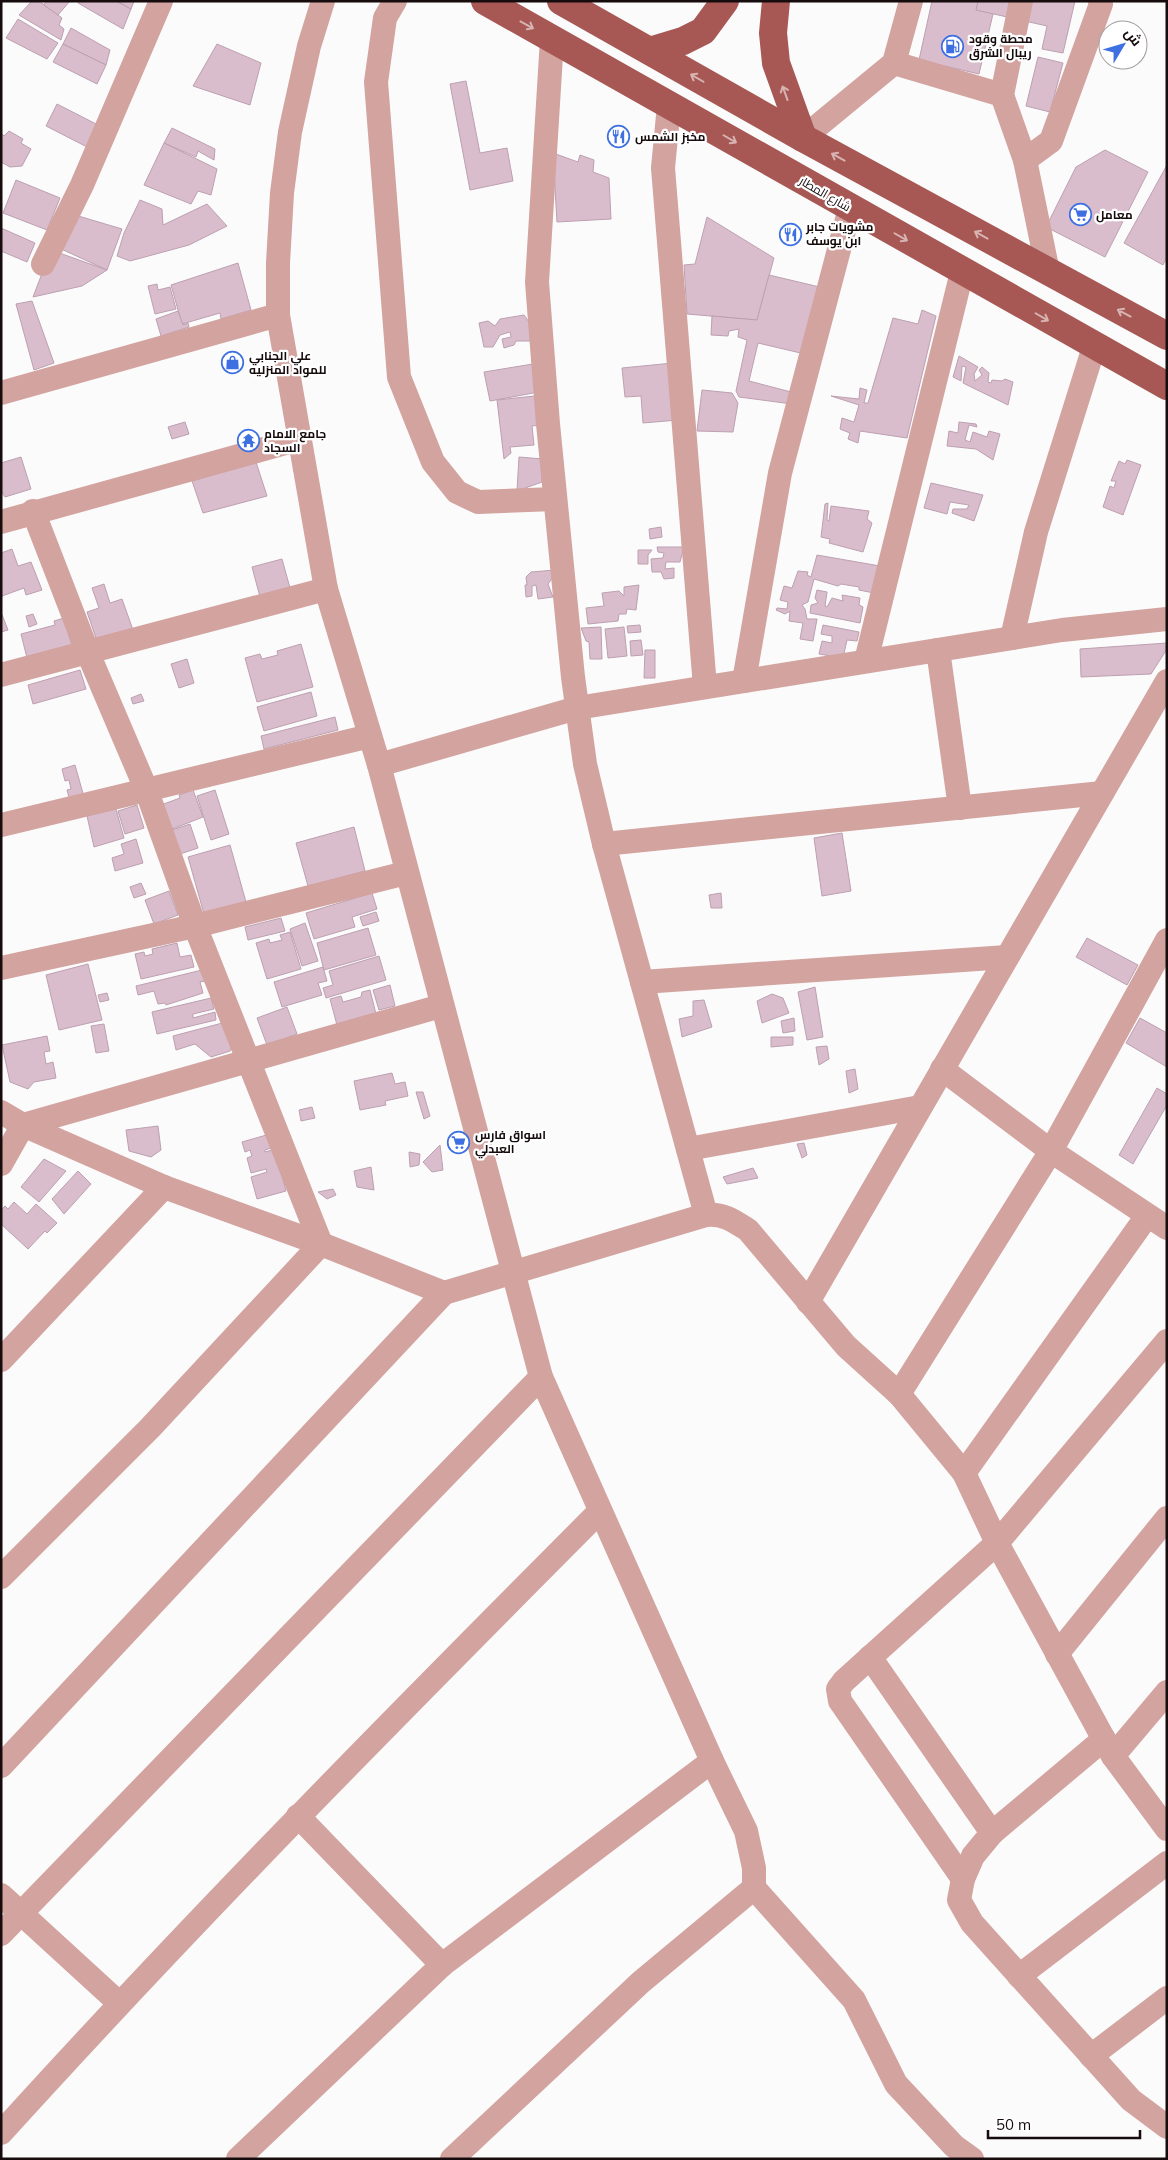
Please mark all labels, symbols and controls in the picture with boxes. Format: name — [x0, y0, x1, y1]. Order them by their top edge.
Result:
one-way arrow — [520, 20, 535, 30]
north arrow — [1098, 20, 1148, 70]
text: ش — [1121, 24, 1146, 50]
place label: محطة وقود ريبال الشرق — [969, 31, 1033, 61]
fuel station icon: محطة وقود ريبال الشرق — [941, 34, 965, 58]
one-way arrow — [690, 72, 704, 82]
one-way arrow — [780, 85, 789, 101]
restaurant icon: مخبز الشمس — [607, 125, 631, 149]
place label: مخبز الشمس — [635, 129, 705, 145]
one-way arrow — [722, 135, 736, 145]
one-way arrow — [832, 152, 846, 162]
street label: شارع المطار — [796, 172, 854, 215]
supermarket icon: معامل — [1068, 203, 1092, 227]
place label: معامل — [1096, 207, 1133, 223]
place label: مشويات جابر ابن يوسف — [805, 219, 874, 249]
restaurant icon: مشويات جابر ابن يوسف — [778, 222, 802, 246]
one-way arrow — [974, 230, 989, 239]
one-way arrow — [894, 232, 909, 242]
one-way arrow — [1117, 307, 1132, 317]
one-way arrow — [1035, 313, 1049, 323]
place label: علي الجنابي للمواد المنزليه — [249, 348, 326, 378]
shop icon: علي الجنابي للمواد المنزليه — [221, 351, 245, 375]
place label: جامع الامام السجاد — [264, 426, 326, 455]
temple icon: جامع الامام السجاد — [236, 429, 260, 453]
place label: اسواق فارس العبدلي — [475, 1127, 546, 1159]
supermarket icon: اسواق فارس العبدلي — [447, 1130, 471, 1154]
scale bar — [988, 2108, 1140, 2140]
text: 50 m — [996, 2115, 1031, 2134]

